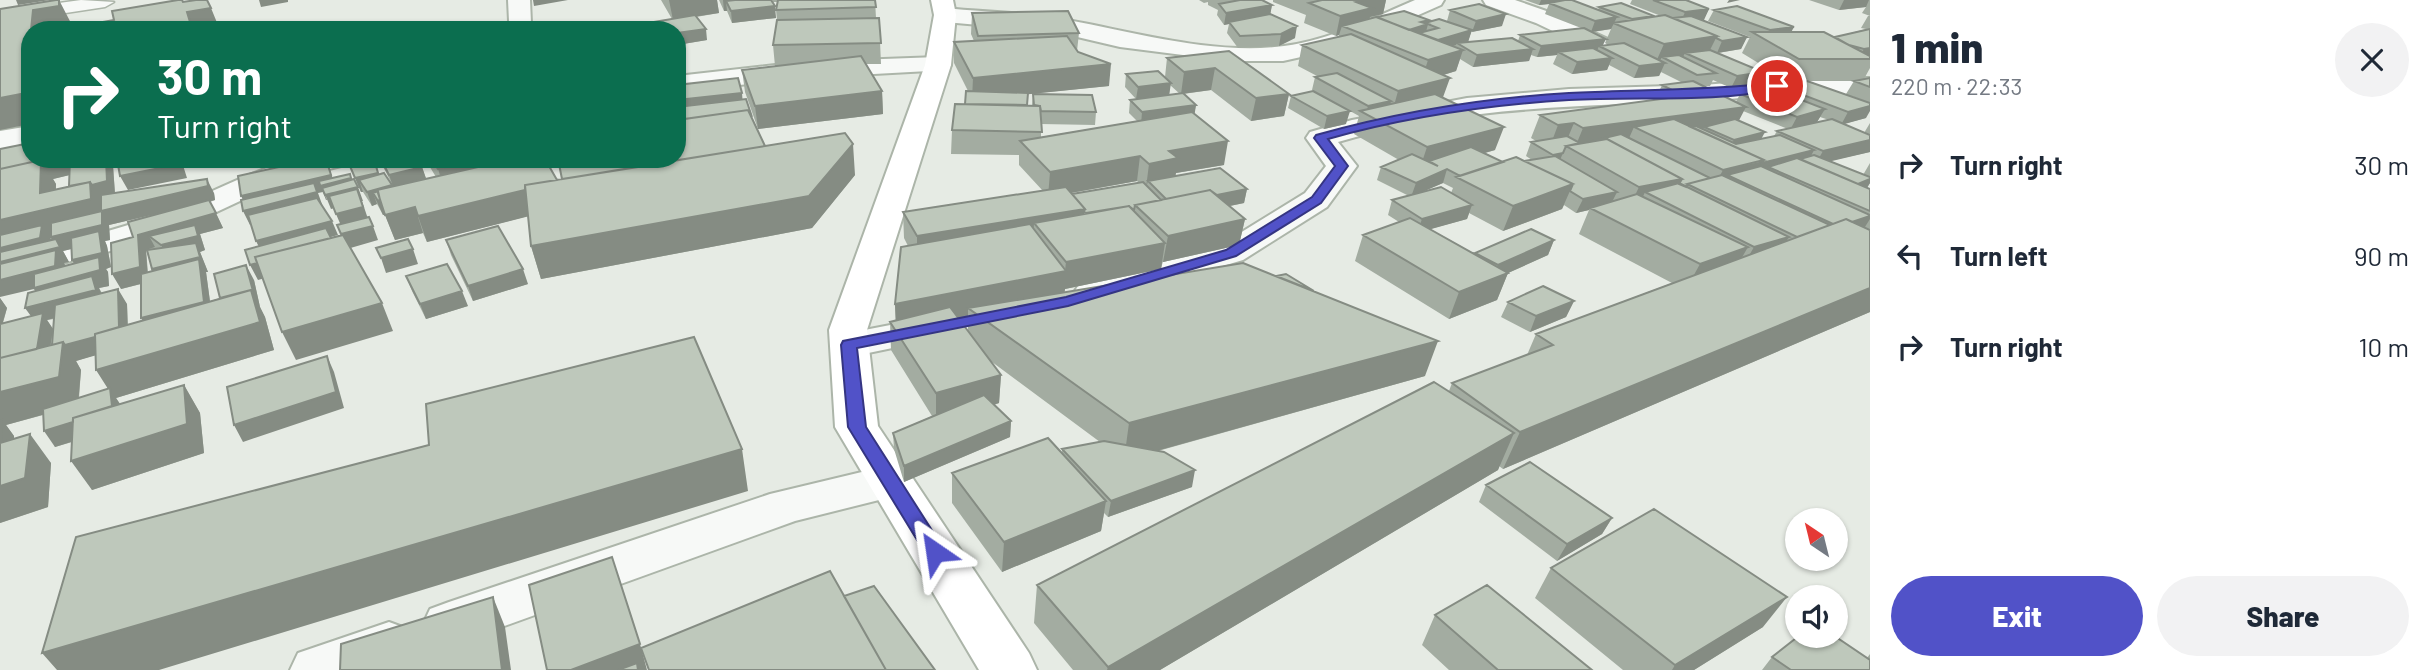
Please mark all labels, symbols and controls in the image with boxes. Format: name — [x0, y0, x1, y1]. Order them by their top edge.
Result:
text: 1 min — [1891, 21, 1983, 71]
button: close — [2335, 23, 2409, 97]
text: 30 m — [157, 46, 262, 105]
icon: right — [42, 49, 133, 140]
pin — [1747, 56, 1807, 116]
icon: arrive — [1758, 67, 1796, 105]
text: 220 m · 22:33 — [1891, 72, 2022, 100]
text: Turn right — [157, 106, 292, 144]
icon: right — [1891, 146, 1929, 184]
text: Turn right — [1950, 149, 2063, 180]
text: 30 m — [2354, 149, 2409, 180]
icon: left — [1891, 237, 1929, 275]
text: Turn left — [1950, 240, 2048, 271]
text: 90 m — [2354, 240, 2409, 271]
icon: right — [1891, 328, 1929, 366]
text: Turn right — [1950, 331, 2063, 362]
text: 10 m — [2359, 331, 2409, 362]
north arrow — [1785, 508, 1848, 570]
map controls — [1785, 508, 1848, 648]
position arrow — [898, 515, 972, 589]
button: Exit — [1891, 576, 2143, 656]
button: Share — [2157, 576, 2409, 656]
button: sound — [1785, 585, 1848, 648]

